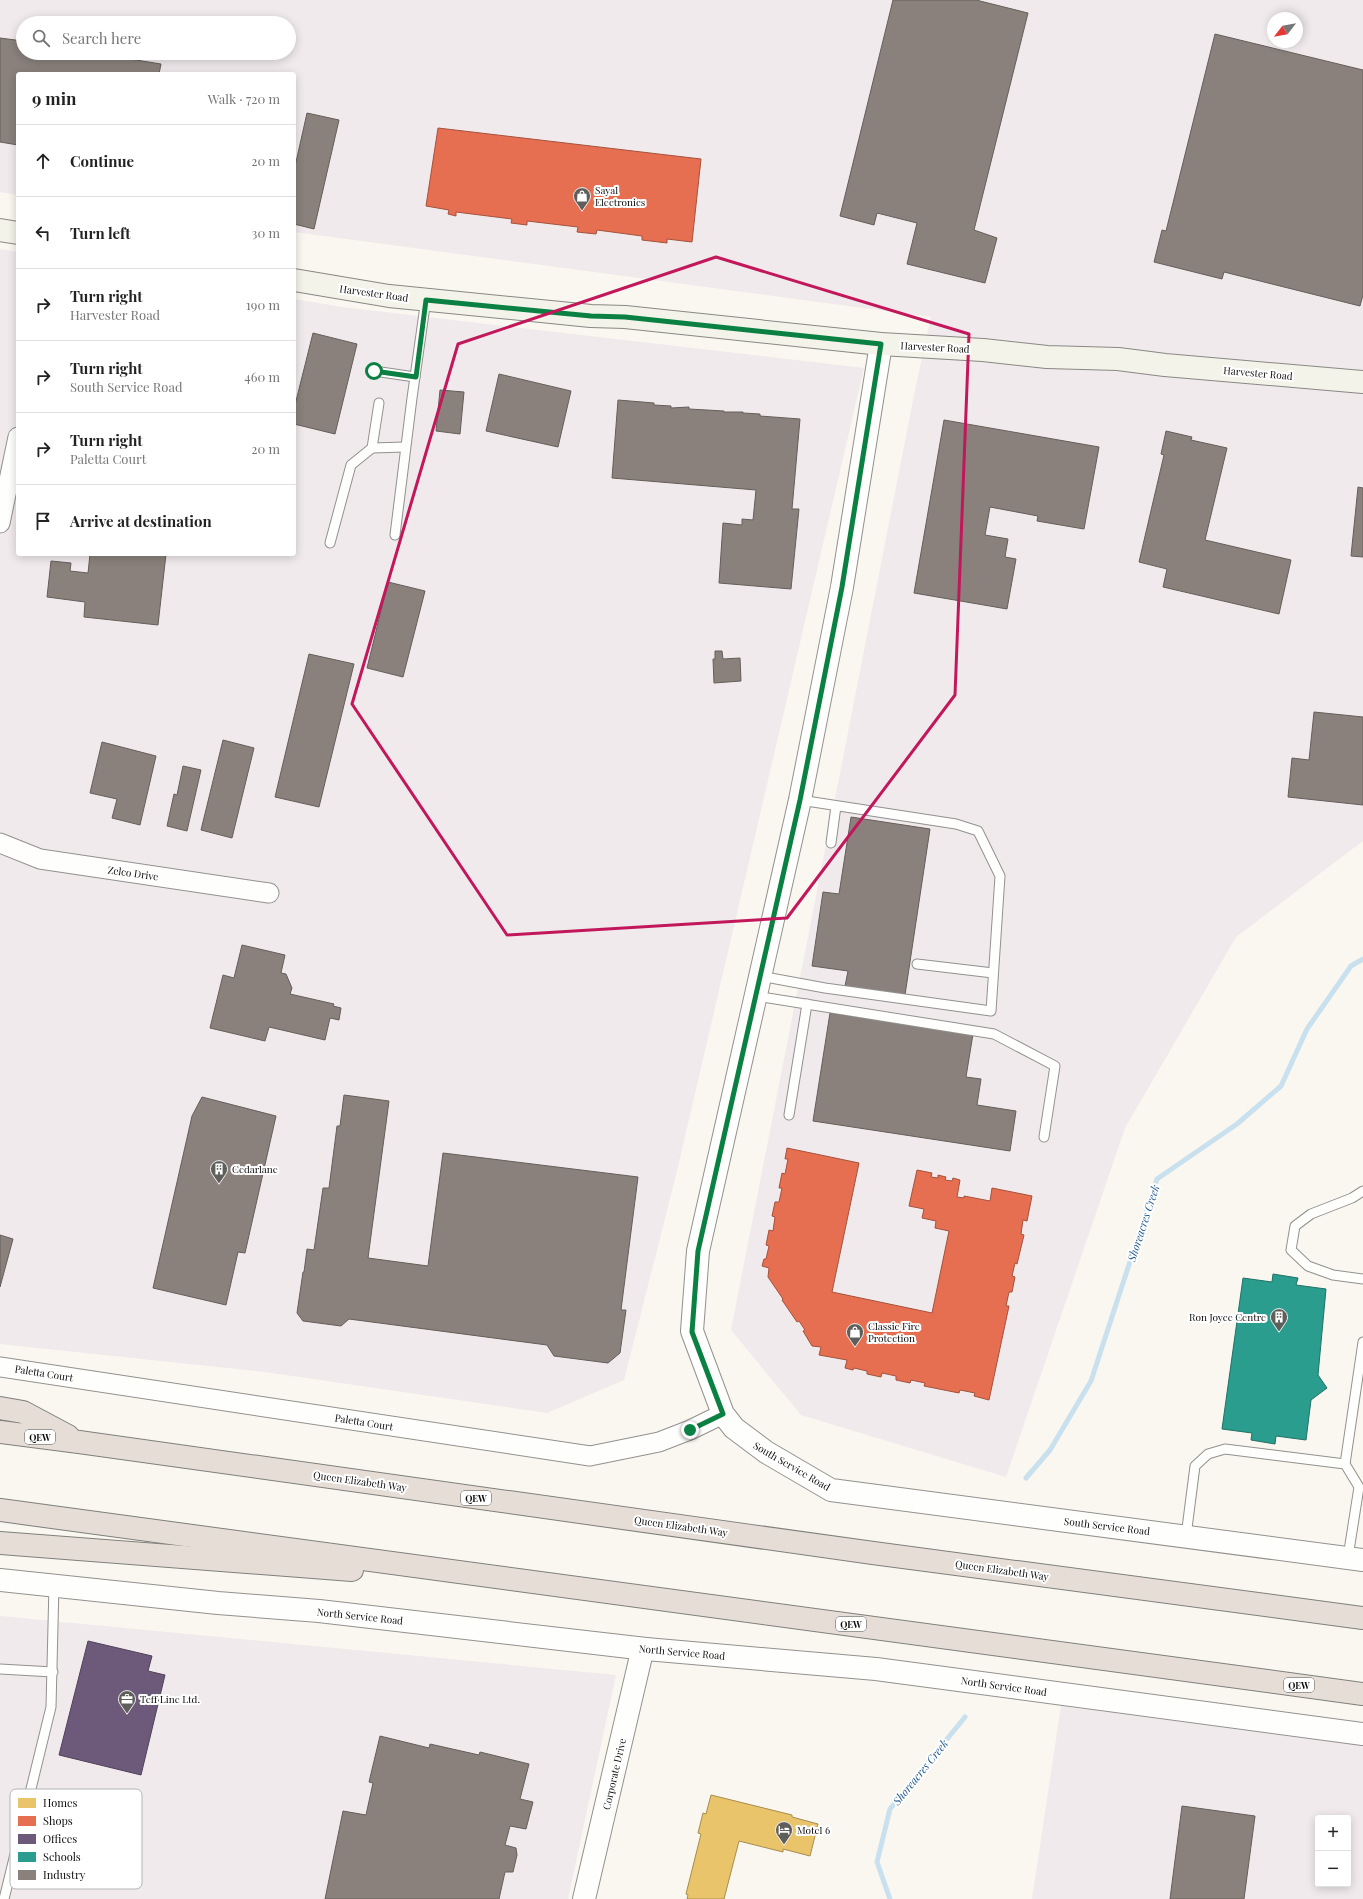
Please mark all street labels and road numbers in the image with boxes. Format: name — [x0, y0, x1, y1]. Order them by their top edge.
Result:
street label: Harvester Road — [339, 281, 409, 305]
street label: Harvester Road — [900, 338, 970, 356]
street label: Harvester Road — [1223, 363, 1293, 383]
street label: Zelco Drive — [107, 863, 159, 883]
street label: Paletta Court — [14, 1361, 75, 1385]
street label: Paletta Court — [334, 1410, 395, 1434]
road number: QEW — [25, 1430, 55, 1444]
street label: South Service Road — [751, 1438, 833, 1494]
street label: Queen Elizabeth Way — [312, 1468, 408, 1494]
road number: QEW — [461, 1491, 491, 1505]
street label: Queen Elizabeth Way — [633, 1513, 729, 1539]
street label: South Service Road — [1063, 1514, 1151, 1538]
street label: Queen Elizabeth Way — [954, 1557, 1050, 1583]
street label: North Service Road — [316, 1605, 404, 1628]
road number: QEW — [836, 1617, 866, 1631]
street label: North Service Road — [638, 1641, 726, 1663]
street label: North Service Road — [960, 1673, 1048, 1699]
road number: QEW — [1284, 1678, 1314, 1692]
street label: Corporate Drive — [599, 1737, 629, 1811]

